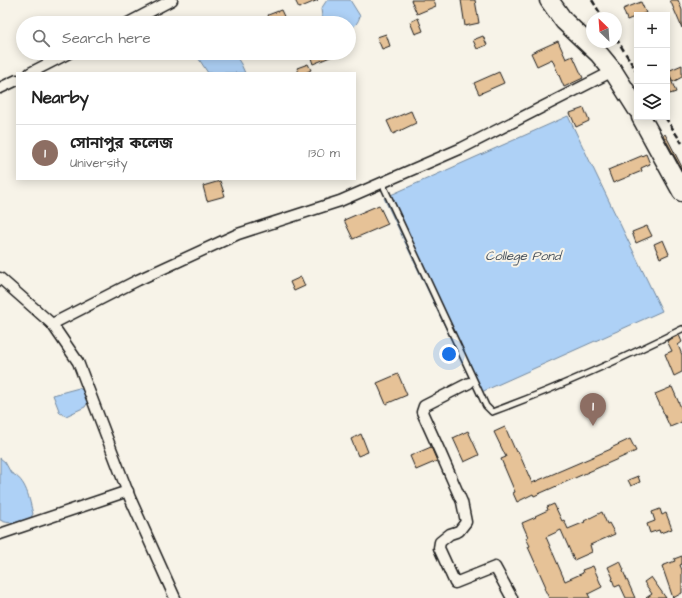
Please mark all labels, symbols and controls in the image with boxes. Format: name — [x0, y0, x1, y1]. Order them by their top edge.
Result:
north arrow — [586, 12, 622, 48]
map controls — [634, 12, 670, 120]
button: + — [634, 12, 670, 48]
search box — [16, 16, 356, 60]
icon: search — [30, 27, 52, 49]
text: Search here — [62, 28, 151, 49]
button: − — [634, 48, 670, 84]
button: layers — [634, 84, 670, 120]
text: Nearby — [32, 86, 89, 110]
text: সোনাপুর কলেজ — [70, 133, 173, 154]
text: 1 — [44, 144, 46, 162]
text: 130 m — [308, 144, 340, 162]
text: University — [70, 154, 128, 172]
water label: College Pond — [485, 247, 563, 266]
your location — [439, 344, 459, 364]
pin: 1 — [580, 393, 606, 426]

